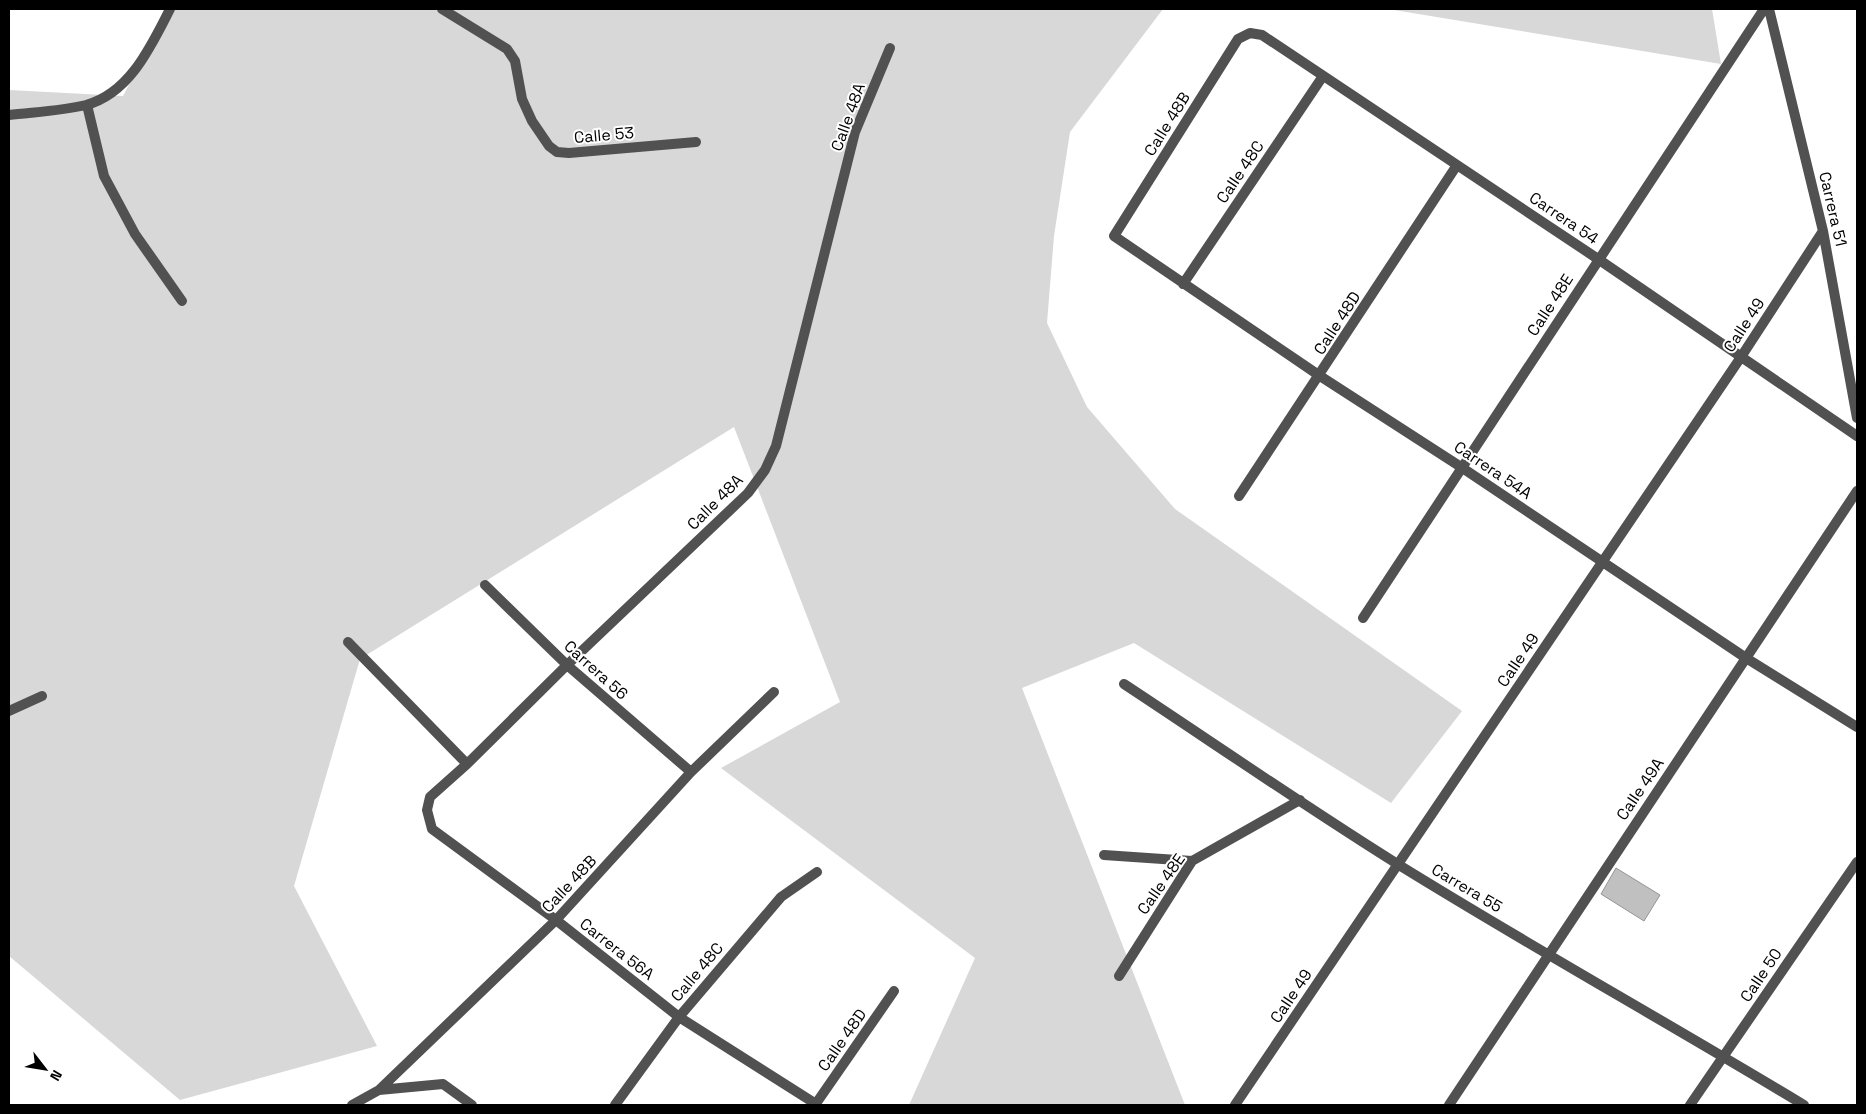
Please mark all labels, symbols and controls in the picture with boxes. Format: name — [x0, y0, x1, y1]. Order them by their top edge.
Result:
street label: Calle 48A — [826, 80, 870, 154]
street label: Calle 48B — [1139, 88, 1195, 160]
street label: Calle 53 — [573, 122, 635, 148]
street label: Calle 48C — [1211, 137, 1269, 207]
street label: Carrera 51 — [1814, 170, 1852, 248]
street label: Carrera 54 — [1525, 187, 1603, 249]
street label: Calle 48E — [1522, 270, 1578, 340]
street label: Calle 48D — [1309, 287, 1365, 359]
street label: Calle 49 — [1719, 294, 1769, 356]
street label: Carrera 54A — [1450, 436, 1536, 504]
street label: Calle 48A — [682, 469, 748, 535]
street label: Calle 49 — [1492, 629, 1544, 691]
street label: Carrera 56 — [560, 636, 632, 704]
street label: Calle 49A — [1612, 754, 1668, 824]
street label: Calle 48E — [1132, 849, 1190, 919]
street label: Calle 48B — [537, 851, 601, 917]
street label: Carrera 55 — [1428, 859, 1506, 917]
street label: Carrera 56A — [575, 913, 659, 985]
street label: Calle 48C — [666, 938, 728, 1006]
street label: Calle 50 — [1735, 944, 1787, 1006]
street label: Calle 49 — [1265, 965, 1317, 1027]
street label: Calle 48D — [813, 1005, 871, 1075]
north arrow — [20, 1044, 70, 1094]
text: N — [46, 1067, 66, 1084]

